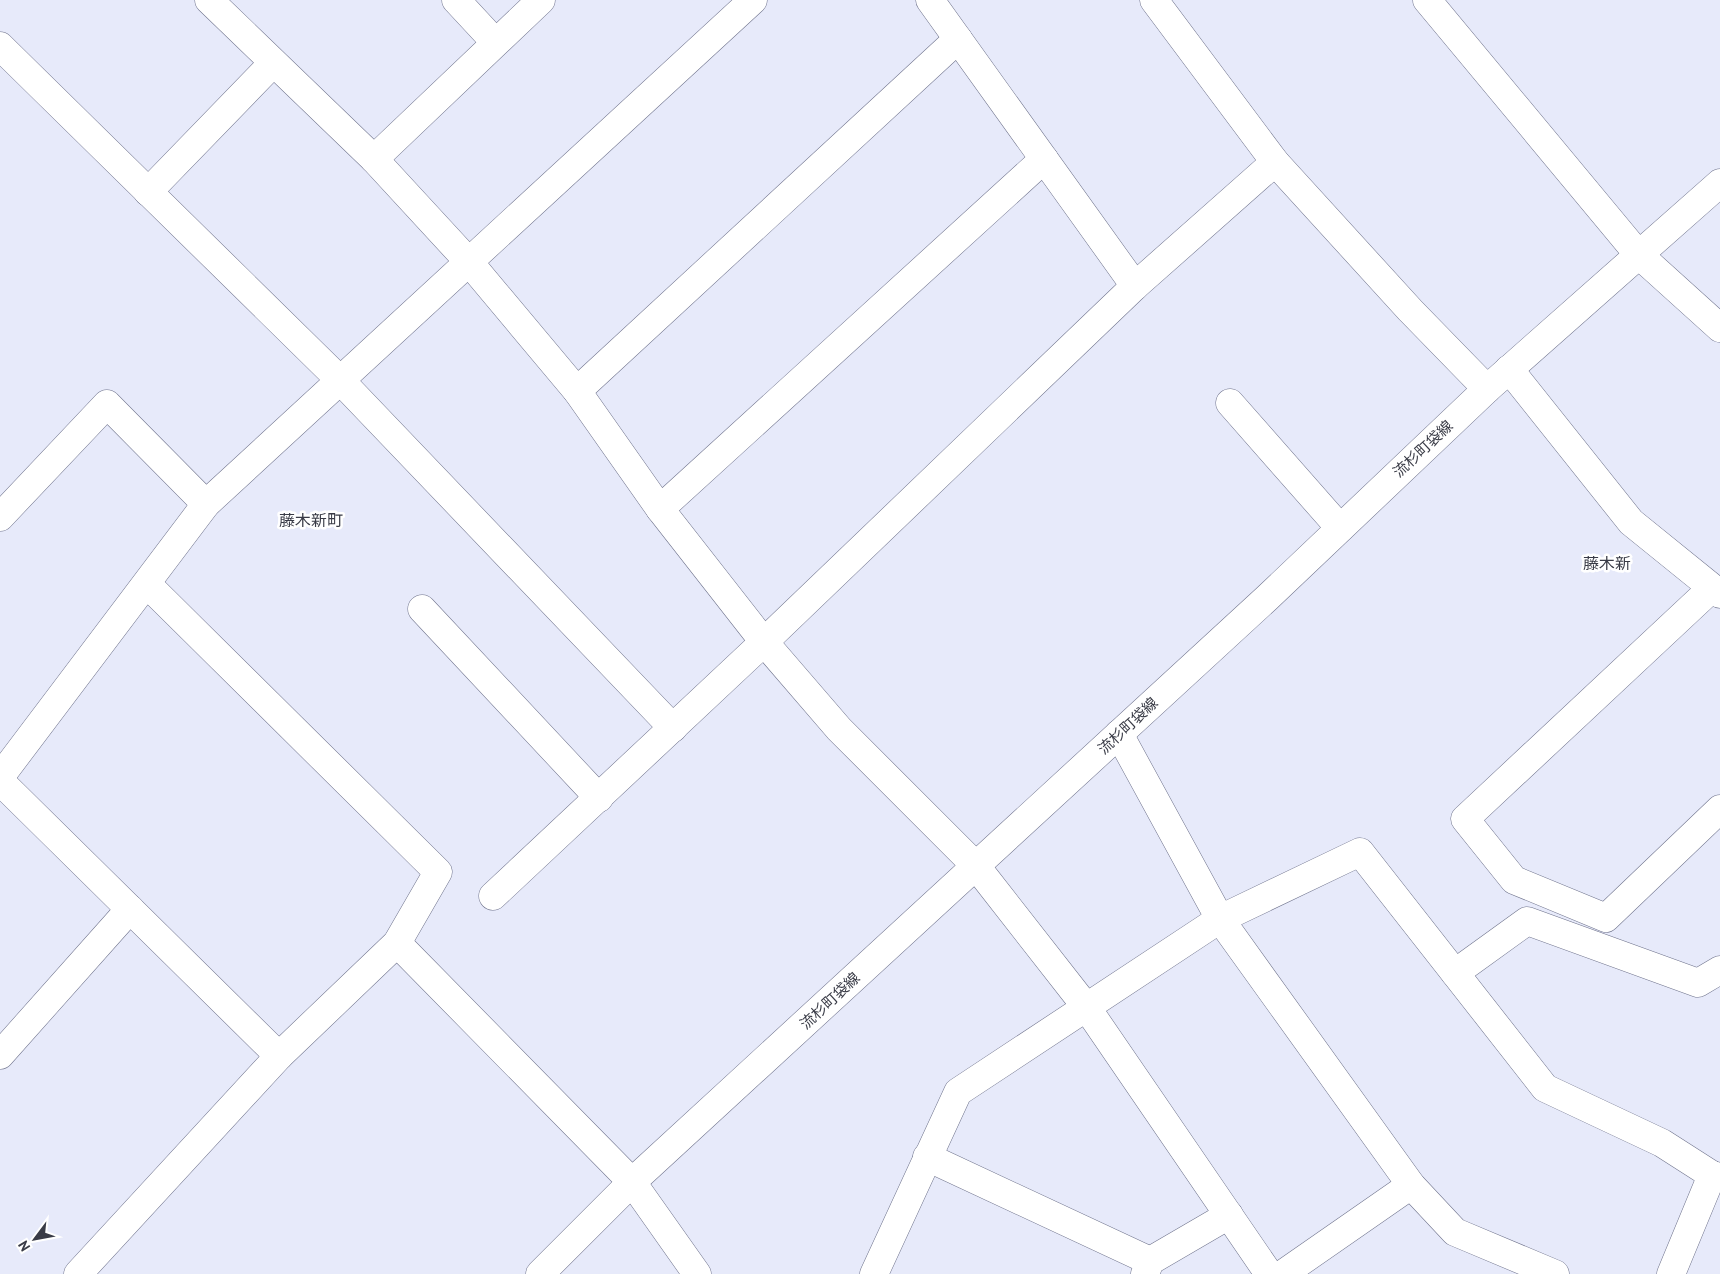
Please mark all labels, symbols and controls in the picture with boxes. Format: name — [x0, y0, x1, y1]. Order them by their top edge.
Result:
street label: 流杉町袋線 — [1389, 416, 1457, 481]
district label: 藤木新町 — [279, 510, 343, 530]
district label: 藤木新 — [1583, 553, 1631, 573]
street label: 流杉町袋線 — [1094, 693, 1162, 758]
street label: 流杉町袋線 — [796, 968, 864, 1033]
north arrow — [10, 1214, 60, 1264]
text: N — [14, 1237, 34, 1255]

